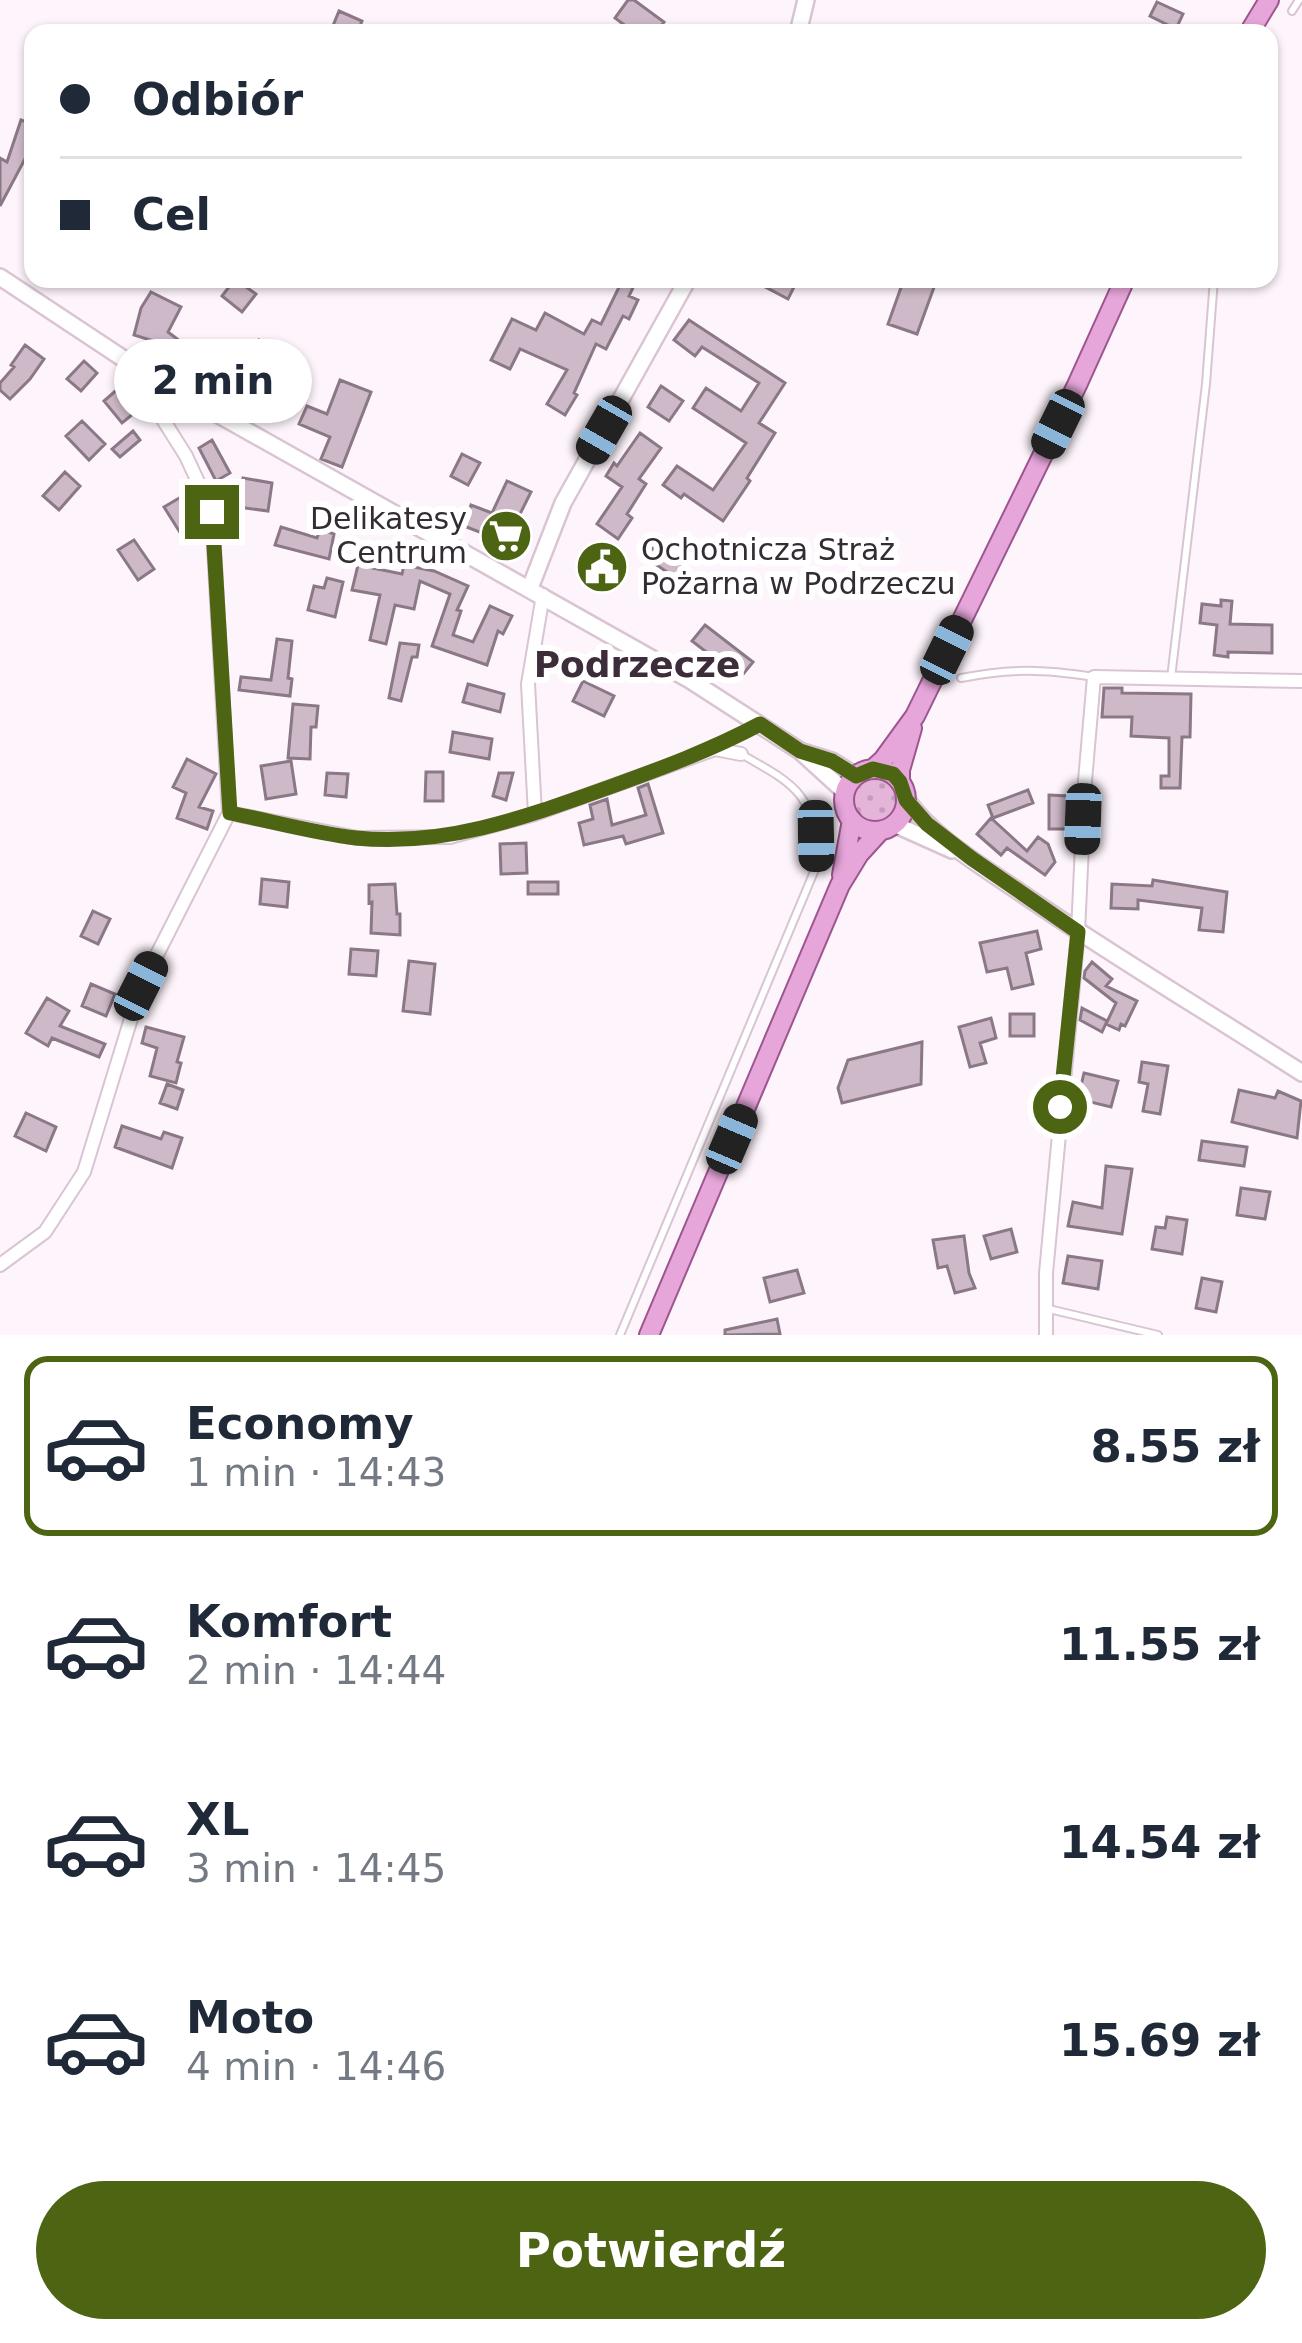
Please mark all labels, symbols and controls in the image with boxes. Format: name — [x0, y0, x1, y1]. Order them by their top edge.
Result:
text: Odbiór — [132, 73, 303, 126]
text: Cel — [132, 188, 211, 241]
callout: 2 min — [113, 338, 311, 422]
text: 2 min — [152, 358, 274, 403]
car — [1026, 384, 1090, 464]
car — [570, 390, 638, 470]
route end — [185, 485, 239, 539]
place label: Delikatesy Centrum — [310, 501, 467, 570]
supermarket icon: Delikatesy Centrum — [478, 508, 534, 564]
place label: Ochotnicza Straż Pożarna w Podrzeczu — [641, 532, 956, 601]
public building icon: Ochotnicza Straż Pożarna w Podrzeczu — [574, 539, 630, 595]
car — [915, 610, 979, 690]
district label: Podrzecze — [534, 644, 740, 685]
car — [1064, 782, 1102, 856]
car — [797, 800, 835, 872]
car — [109, 946, 173, 1026]
route start — [1033, 1080, 1087, 1134]
car — [701, 1099, 763, 1179]
icon: car — [42, 1392, 150, 1500]
text: Economy — [186, 1397, 414, 1450]
text: 8.55 zł — [1090, 1420, 1260, 1473]
text: 1 min · 14:43 — [186, 1450, 446, 1495]
icon: car — [42, 1590, 150, 1698]
text: Komfort — [186, 1595, 392, 1648]
text: 11.55 zł — [1059, 1618, 1260, 1671]
text: 2 min · 14:44 — [186, 1648, 446, 1693]
icon: car — [42, 1788, 150, 1896]
text: XL — [186, 1793, 249, 1846]
text: 14.54 zł — [1059, 1816, 1260, 1869]
text: 3 min · 14:45 — [186, 1846, 446, 1891]
icon: car — [42, 1986, 150, 2094]
text: Moto — [186, 1991, 314, 2044]
text: 15.69 zł — [1059, 2014, 1260, 2067]
text: 4 min · 14:46 — [186, 2044, 446, 2089]
button: Potwierdź — [36, 2181, 1266, 2319]

